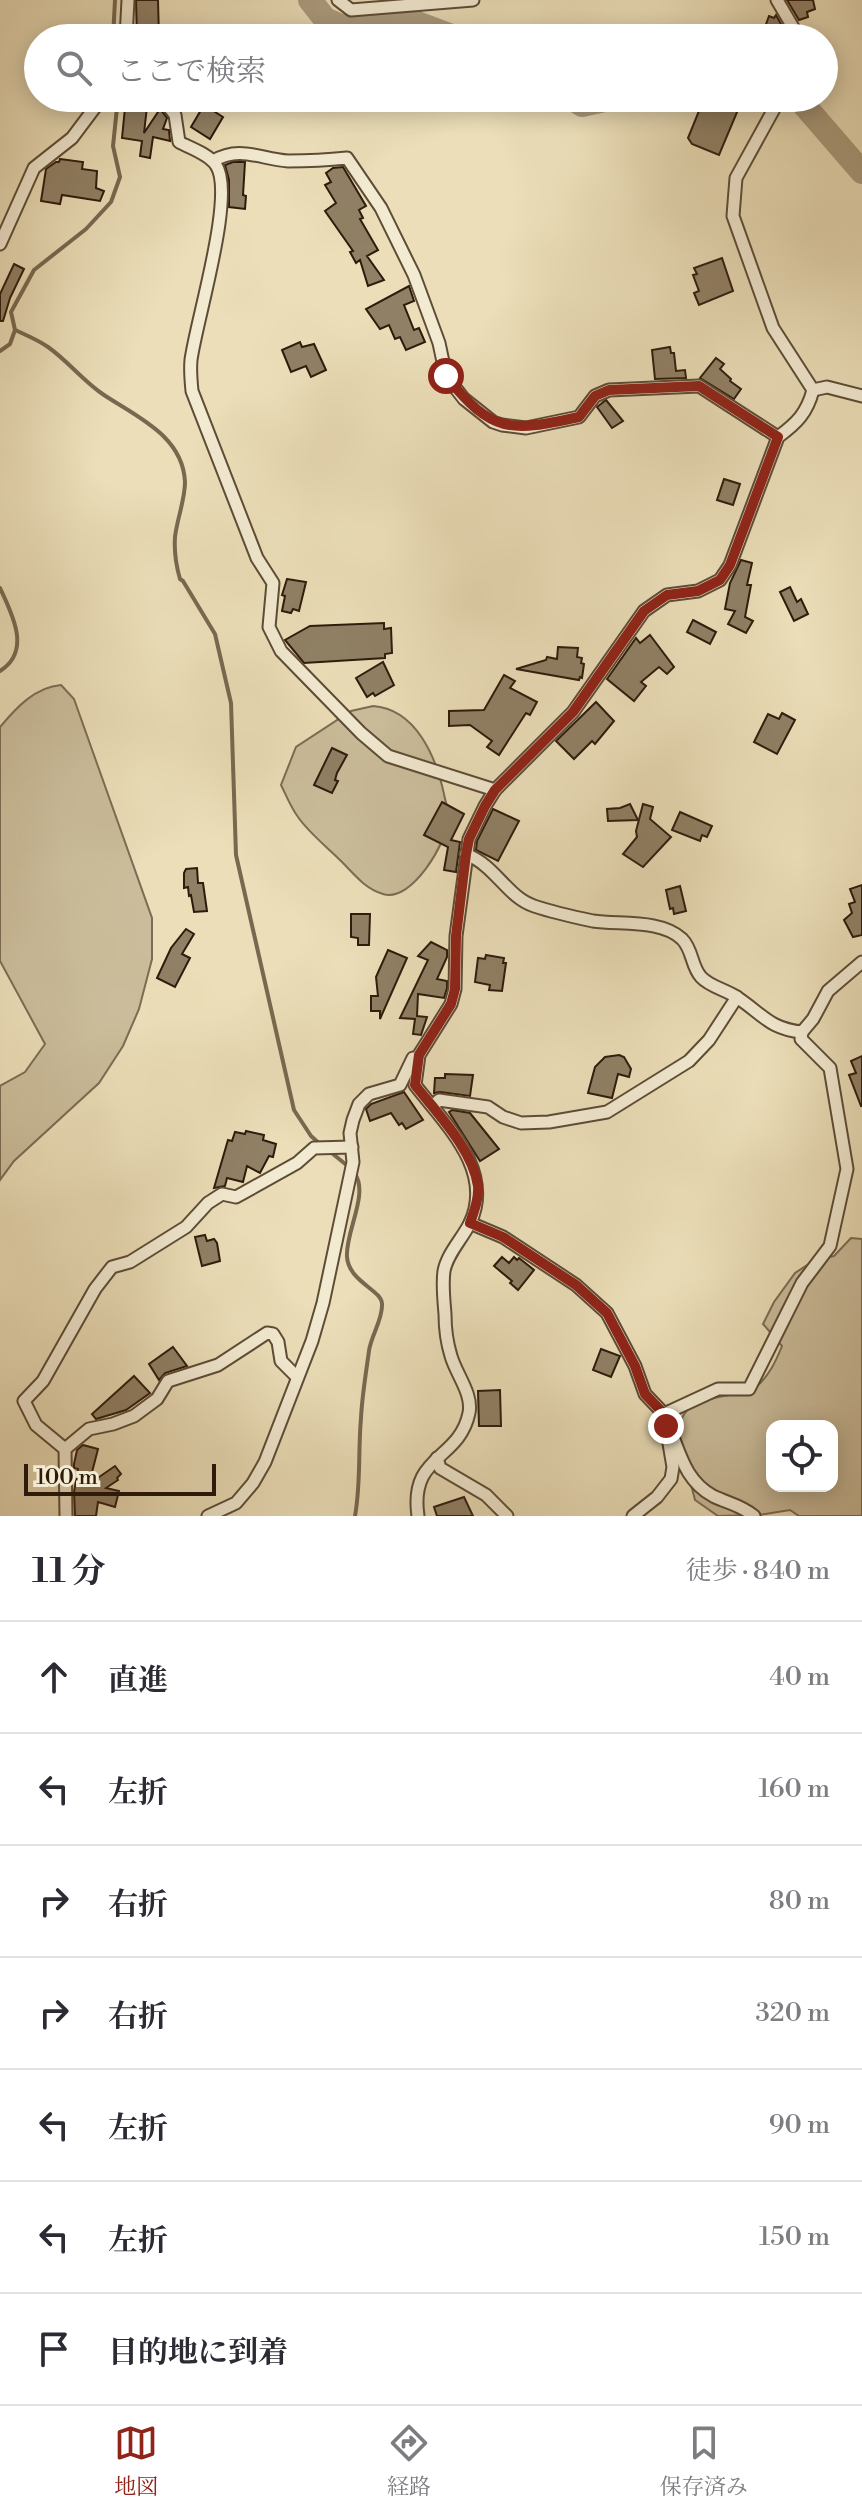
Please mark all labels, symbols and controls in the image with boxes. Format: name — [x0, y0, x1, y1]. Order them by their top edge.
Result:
search box — [24, 24, 838, 112]
icon: search — [52, 46, 96, 90]
text: ここで検索 — [116, 53, 266, 91]
route start — [428, 358, 464, 394]
route end — [648, 1408, 684, 1444]
map controls — [766, 1420, 838, 1492]
button: locate — [766, 1420, 838, 1492]
scale bar — [24, 1460, 216, 1496]
text: 100 m — [36, 1464, 98, 1491]
text: 11 分 — [32, 1551, 105, 1593]
text: 徒歩 · 840 m — [686, 1555, 830, 1587]
icon: ahead — [32, 1655, 76, 1699]
text: 40 m — [769, 1661, 830, 1693]
text: 直進 — [108, 1662, 168, 1700]
icon: left — [32, 1767, 76, 1811]
text: 160 m — [759, 1773, 830, 1805]
text: 左折 — [108, 1774, 168, 1812]
icon: right — [32, 1879, 76, 1923]
text: 80 m — [769, 1885, 830, 1917]
text: 右折 — [108, 1886, 168, 1924]
icon: right — [32, 1991, 76, 2035]
text: 320 m — [755, 1997, 830, 2029]
text: 右折 — [108, 1998, 168, 2036]
icon: left — [32, 2103, 76, 2147]
text: 90 m — [769, 2109, 830, 2141]
text: 左折 — [108, 2110, 168, 2148]
icon: left — [32, 2215, 76, 2259]
text: 150 m — [759, 2221, 830, 2253]
text: 左折 — [108, 2222, 168, 2260]
icon: arrive — [32, 2327, 76, 2371]
text: 目的地に到着 — [108, 2334, 288, 2372]
tab: 地図 — [114, 2421, 158, 2501]
tab: 経路 — [387, 2421, 431, 2501]
tab: 保存済み — [660, 2421, 748, 2501]

